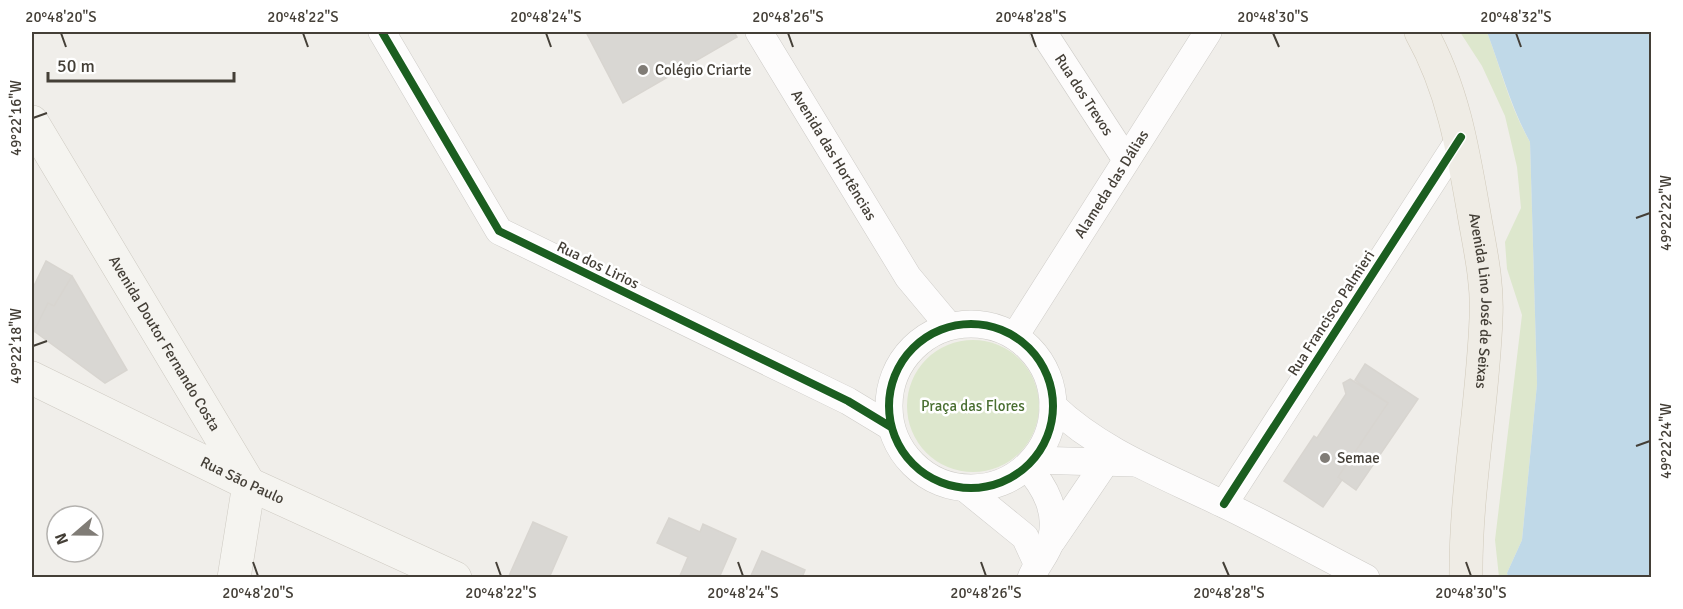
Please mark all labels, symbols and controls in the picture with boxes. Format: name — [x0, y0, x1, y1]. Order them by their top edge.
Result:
text: 20°48'20"S — [25, 8, 97, 26]
text: 20°48'22"S — [267, 8, 339, 26]
text: 20°48'24"S — [510, 8, 582, 26]
text: 20°48'26"S — [752, 8, 824, 26]
text: 20°48'28"S — [995, 8, 1067, 26]
text: 20°48'30"S — [1237, 8, 1309, 26]
text: 20°48'32"S — [1480, 8, 1552, 26]
scale bar — [48, 45, 234, 83]
street label: Rua dos Trevos — [1051, 51, 1117, 139]
text: 50 m — [57, 55, 95, 77]
place label: Colégio Criarte — [655, 61, 752, 79]
marker: Colégio Criarte — [636, 63, 650, 77]
text: 49°22'16"W — [7, 80, 25, 156]
street label: Avenida das Hortências — [787, 86, 881, 224]
street label: Alameda das Dálias — [1070, 126, 1153, 241]
text: 49°22'22"W — [1657, 175, 1675, 251]
street label: Avenida Lino José de Seixas — [1465, 212, 1495, 390]
street label: Rua dos Lirios — [554, 237, 642, 293]
street label: Rua Francisco Palmieri — [1284, 247, 1378, 379]
street label: Avenida Doutor Fernando Costa — [105, 252, 224, 434]
text: 49°22'18"W — [7, 308, 25, 384]
park label: Praça das Flores — [921, 397, 1025, 415]
text: 49°22'24"W — [1657, 403, 1675, 479]
place label: Semae — [1337, 449, 1380, 467]
marker: Semae — [1318, 451, 1332, 465]
street label: Rua São Paulo — [197, 453, 287, 508]
north arrow — [45, 504, 105, 564]
text: N — [51, 530, 73, 547]
text: 20°48'20"S — [222, 584, 294, 602]
text: 20°48'22"S — [465, 584, 537, 602]
text: 20°48'24"S — [707, 584, 779, 602]
text: 20°48'26"S — [950, 584, 1022, 602]
text: 20°48'28"S — [1193, 584, 1265, 602]
text: 20°48'30"S — [1435, 584, 1507, 602]

